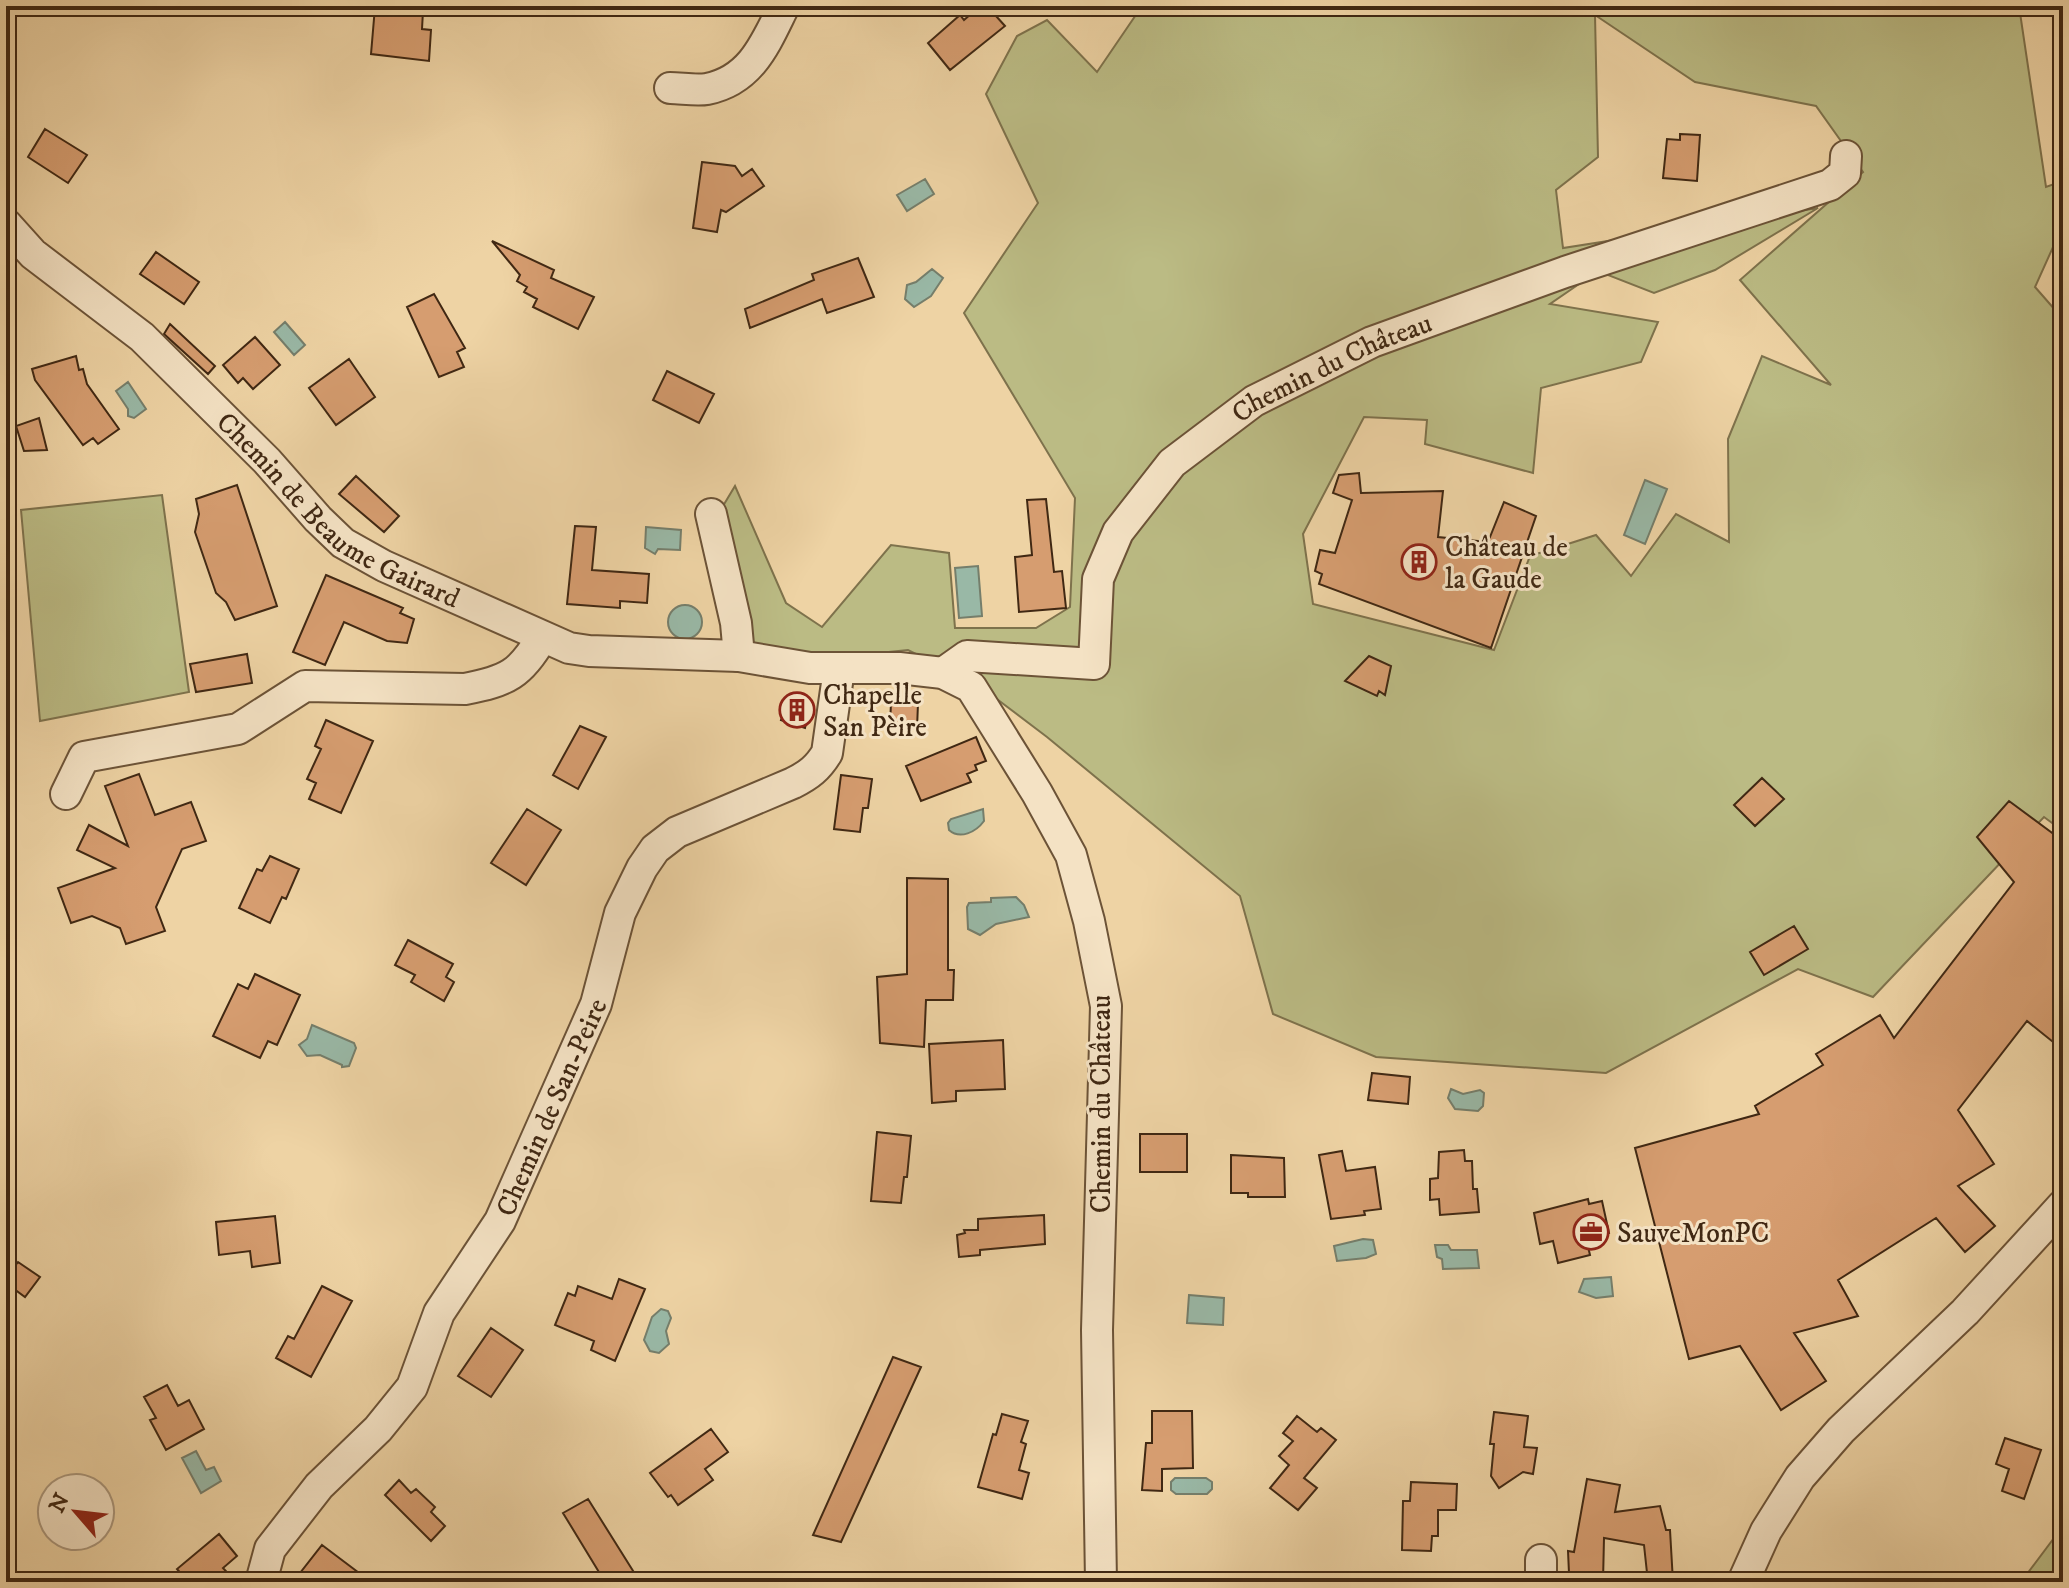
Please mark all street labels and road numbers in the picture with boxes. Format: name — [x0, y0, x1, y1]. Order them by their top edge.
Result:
street label: Chemin du Château — [1225, 306, 1437, 431]
street label: Chemin de Beaume Gairard — [209, 405, 465, 616]
street label: Chemin de San-Peire — [488, 993, 615, 1222]
street label: Chemin du Château — [1084, 995, 1119, 1213]

